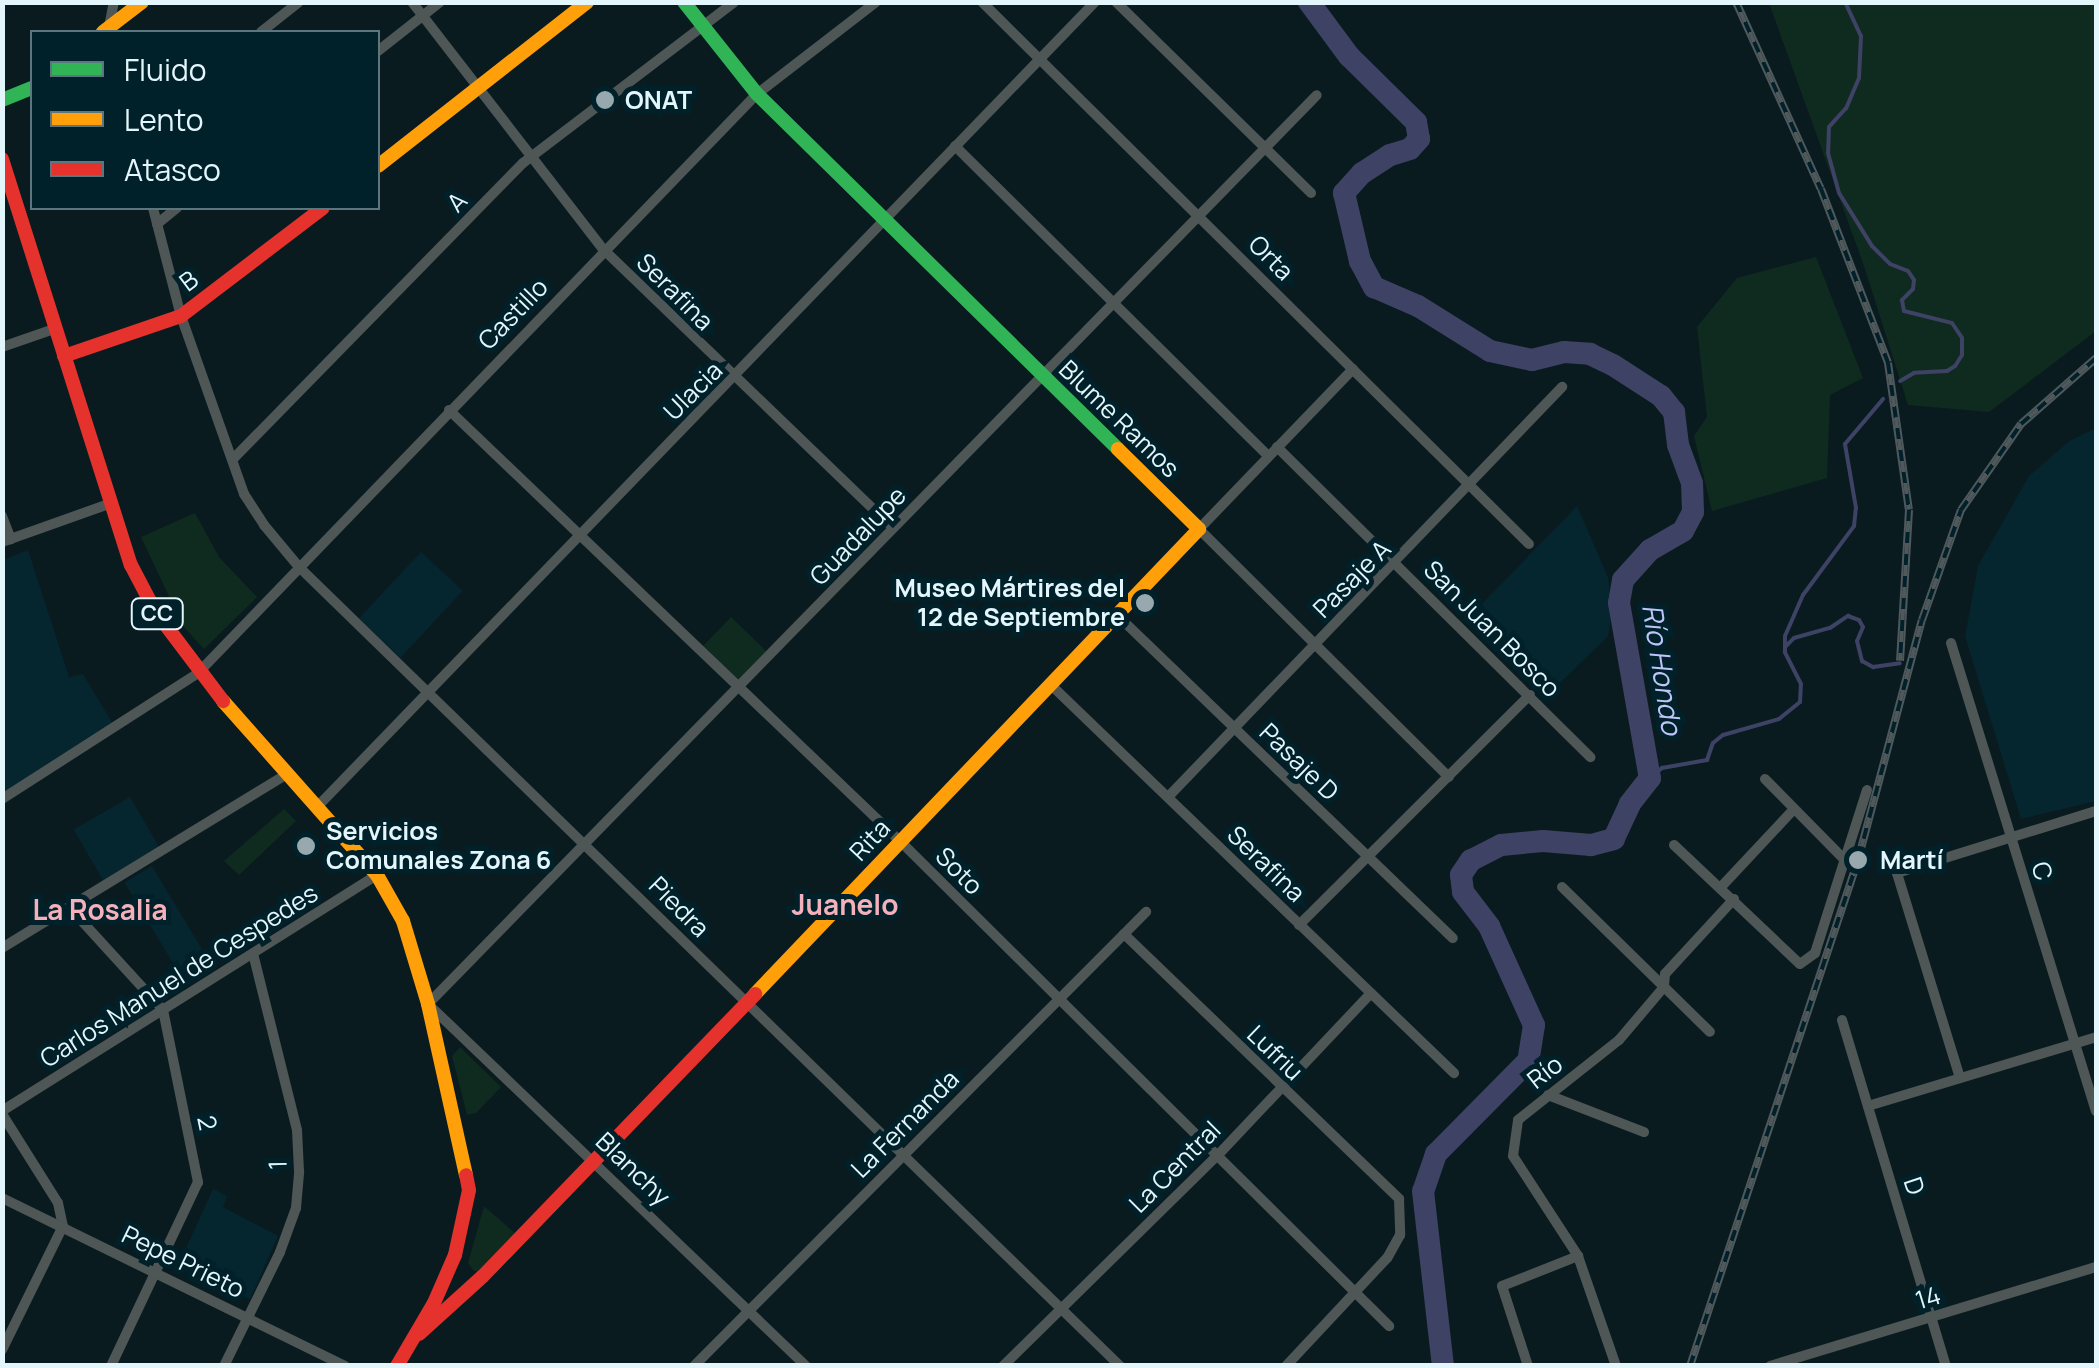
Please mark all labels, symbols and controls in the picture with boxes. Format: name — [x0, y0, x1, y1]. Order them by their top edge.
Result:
legend — [30, 30, 380, 210]
text: Fluido — [124, 49, 206, 90]
place label: ONAT — [625, 85, 692, 115]
marker: ONAT — [594, 89, 616, 111]
text: Lento — [124, 99, 203, 140]
text: Atasco — [124, 149, 221, 190]
street label: A — [441, 186, 473, 218]
street label: Orta — [1242, 229, 1300, 287]
street label: Serafina — [630, 247, 720, 337]
street label: B — [174, 264, 204, 298]
street label: Castillo — [472, 272, 554, 356]
street label: Blume Ramos — [1053, 354, 1185, 484]
street label: Ulacia — [657, 355, 729, 427]
street label: Guadalupe — [804, 481, 912, 591]
street label: Pasaje A — [1307, 534, 1397, 624]
street label: San Juan Bosco — [1418, 555, 1566, 703]
place label: Museo Mártires del 12 de Septiembre — [895, 574, 1125, 633]
marker: Museo Mártires del 12 de Septiembre — [1134, 592, 1156, 614]
road number: CC — [130, 597, 184, 631]
water label: Río Hondo — [1636, 601, 1690, 737]
street label: Pasaje D — [1253, 717, 1345, 807]
street label: Rita — [844, 813, 896, 867]
place label: Servicios Comunales Zona 6 — [326, 817, 551, 876]
street label: Serafina — [1221, 820, 1311, 908]
marker: Servicios Comunales Zona 6 — [295, 835, 317, 857]
street label: Soto — [929, 841, 989, 901]
place label: Martí — [1880, 845, 1944, 875]
marker: Martí — [1845, 847, 1871, 873]
street label: C — [2025, 858, 2059, 884]
street label: Piedra — [643, 871, 715, 943]
street label: Carlos Manuel de Cespedes — [35, 878, 323, 1074]
district label: Juanelo — [792, 887, 898, 921]
district label: La Rosalia — [32, 892, 168, 926]
street label: Lufriu — [1241, 1019, 1309, 1087]
street label: Río — [1521, 1049, 1569, 1095]
street label: La Fernanda — [845, 1064, 965, 1184]
street label: 2 — [191, 1113, 223, 1133]
street label: La Central — [1123, 1115, 1227, 1219]
street label: Blanchy — [590, 1126, 676, 1212]
street label: 1 — [263, 1160, 293, 1170]
street label: D — [1897, 1173, 1931, 1199]
street label: Pepe Prieto — [117, 1219, 249, 1305]
street label: 14 — [1912, 1280, 1944, 1316]

